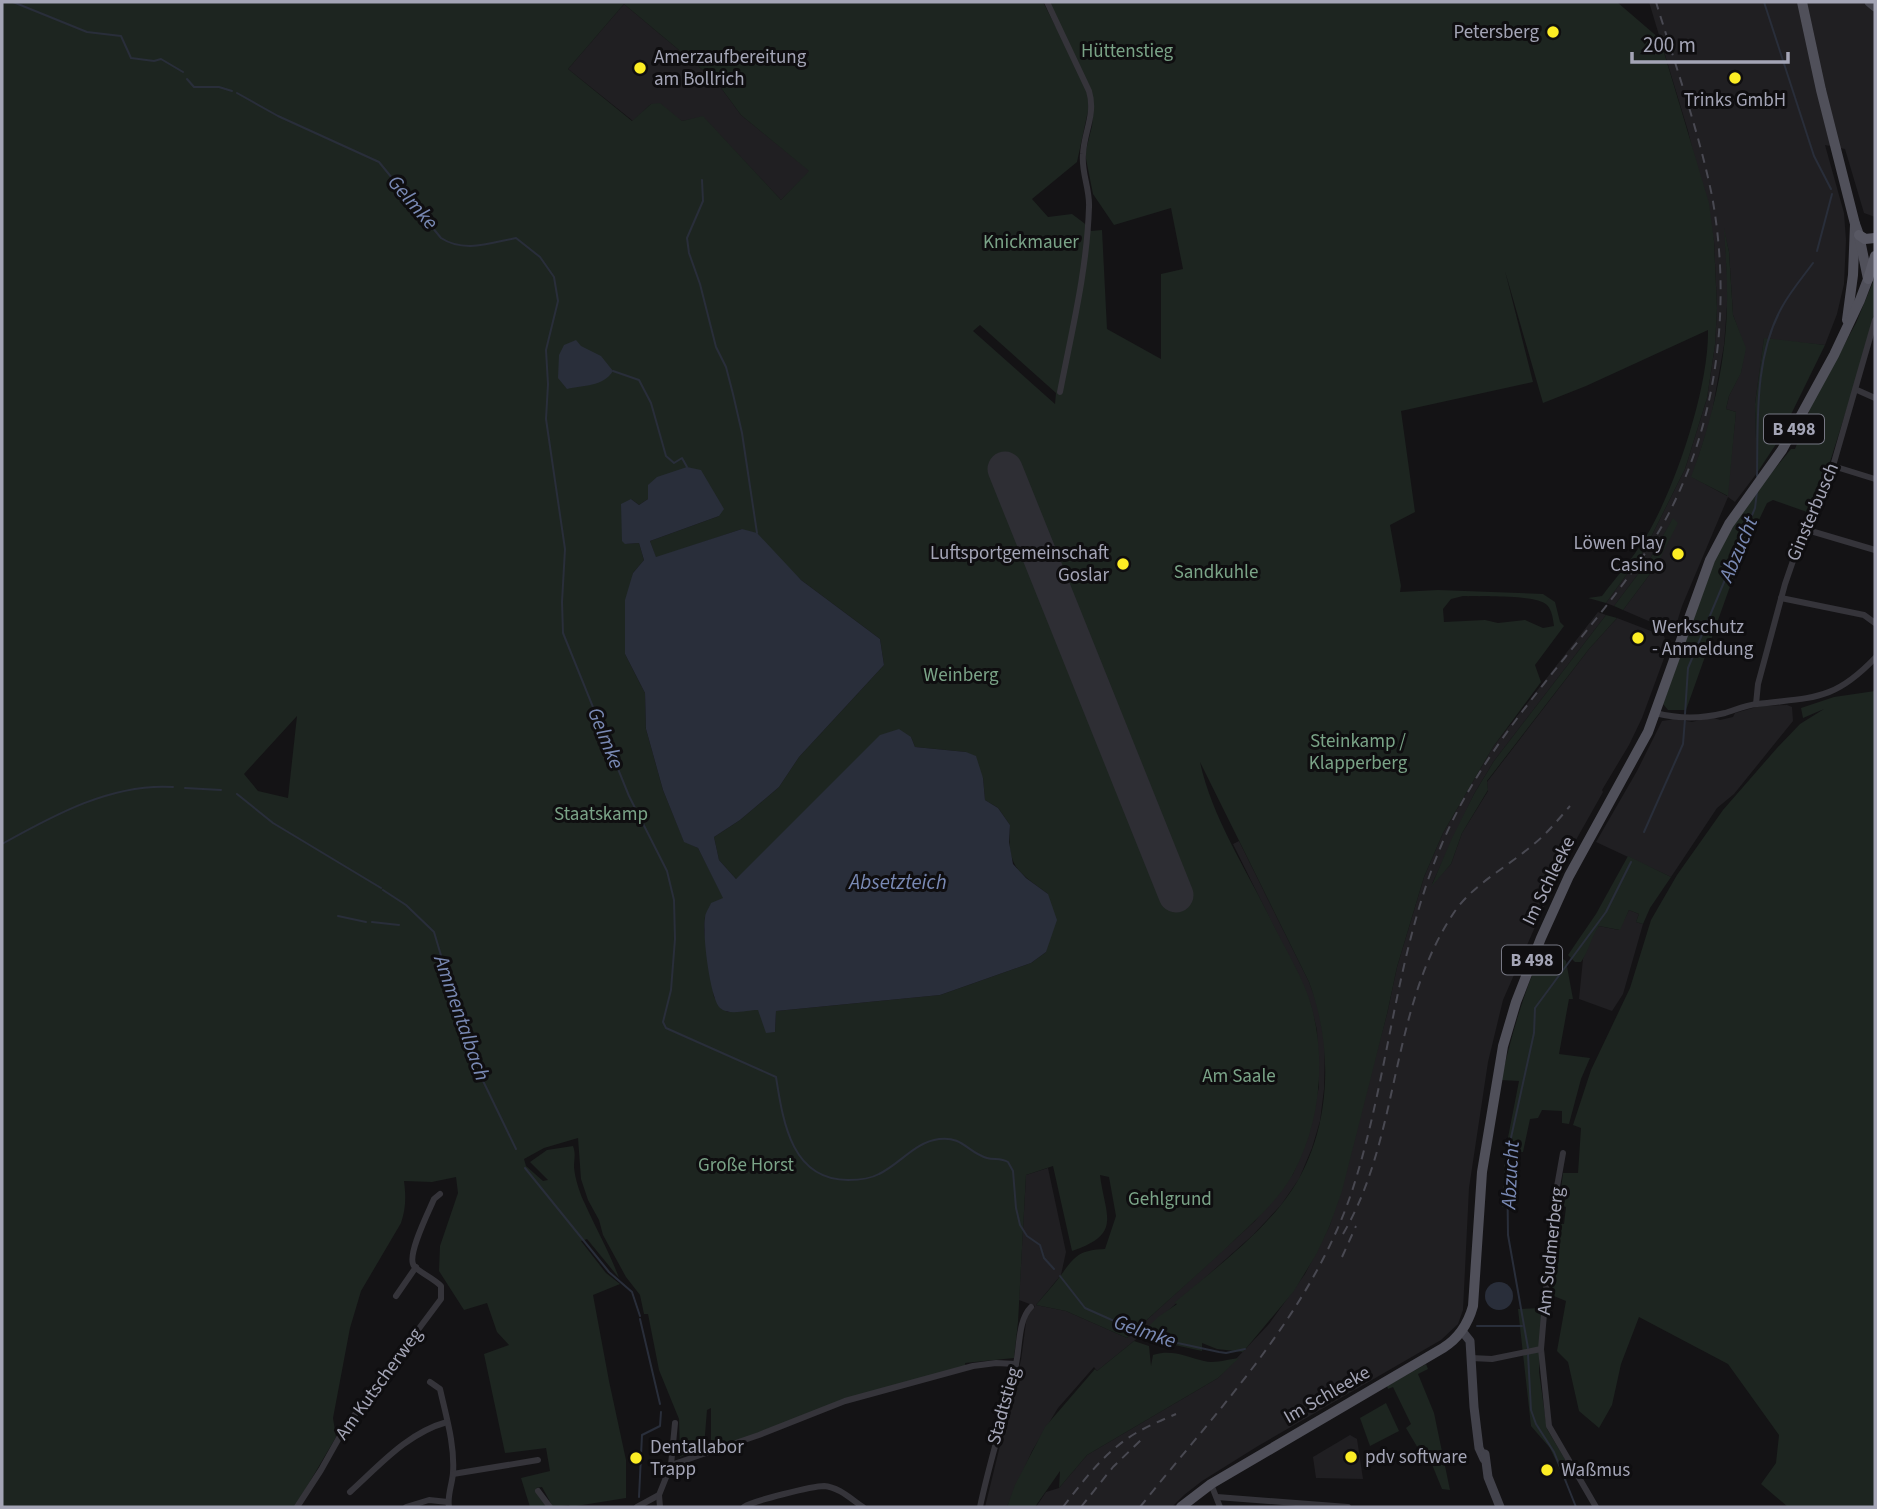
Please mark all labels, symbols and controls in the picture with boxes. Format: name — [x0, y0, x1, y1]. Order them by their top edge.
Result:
place label: Petersberg — [1453, 19, 1539, 46]
scale bar — [1632, 21, 1788, 65]
marker: Petersberg — [1545, 24, 1561, 40]
text: 200 m — [1643, 30, 1696, 60]
park label: Hüttenstieg — [1081, 38, 1174, 65]
place label: Amerzaufbereitung am Bollrich — [654, 44, 807, 93]
marker: Amerzaufbereitung am Bollrich — [632, 60, 648, 76]
marker: Trinks GmbH — [1727, 70, 1743, 86]
place label: Trinks GmbH — [1684, 87, 1786, 114]
water label: Gelmke — [381, 168, 445, 236]
park label: Knickmauer — [983, 229, 1079, 256]
road number: B 498 — [1764, 414, 1824, 444]
street label: Ginsterbusch — [1780, 459, 1846, 565]
water label: Abzucht — [1710, 511, 1766, 588]
place label: Löwen Play Casino — [1574, 530, 1664, 579]
place label: Luftsportgemeinschaft Goslar — [930, 540, 1110, 589]
marker: Löwen Play Casino — [1670, 546, 1686, 562]
marker: Luftsportgemeinschaft Goslar — [1115, 556, 1131, 572]
park label: Sandkuhle — [1174, 559, 1258, 586]
place label: Werkschutz - Anmeldung — [1652, 614, 1754, 663]
marker: Werkschutz - Anmeldung — [1630, 630, 1646, 646]
park label: Weinberg — [923, 662, 999, 689]
water label: Gelmke — [580, 703, 632, 773]
park label: Steinkamp / Klapperberg — [1309, 728, 1408, 777]
park label: Staatskamp — [554, 801, 648, 828]
street label: Im Schleeke — [1516, 832, 1582, 930]
water label: Absetzteich — [847, 867, 947, 897]
road number: B 498 — [1502, 945, 1562, 974]
water label: Ammentalbach — [426, 949, 498, 1085]
park label: Am Saale — [1202, 1063, 1276, 1090]
water label: Abzucht — [1493, 1139, 1527, 1212]
park label: Große Horst — [698, 1152, 794, 1179]
street label: Am Sudmerberg — [1531, 1185, 1571, 1316]
park label: Gehlgrund — [1128, 1186, 1212, 1213]
water label: Gelmke — [1110, 1306, 1180, 1356]
street label: Am Kutscherweg — [329, 1322, 429, 1446]
street label: Im Schleeke — [1279, 1359, 1375, 1431]
street label: Stadtstieg — [981, 1364, 1027, 1448]
place label: Dentallabor Trapp — [650, 1434, 744, 1483]
place label: pdv software — [1365, 1444, 1467, 1471]
marker: pdv software — [1343, 1449, 1359, 1465]
marker: Dentallabor Trapp — [628, 1450, 644, 1466]
place label: Waßmus — [1561, 1457, 1630, 1484]
marker: Waßmus — [1539, 1462, 1555, 1478]

